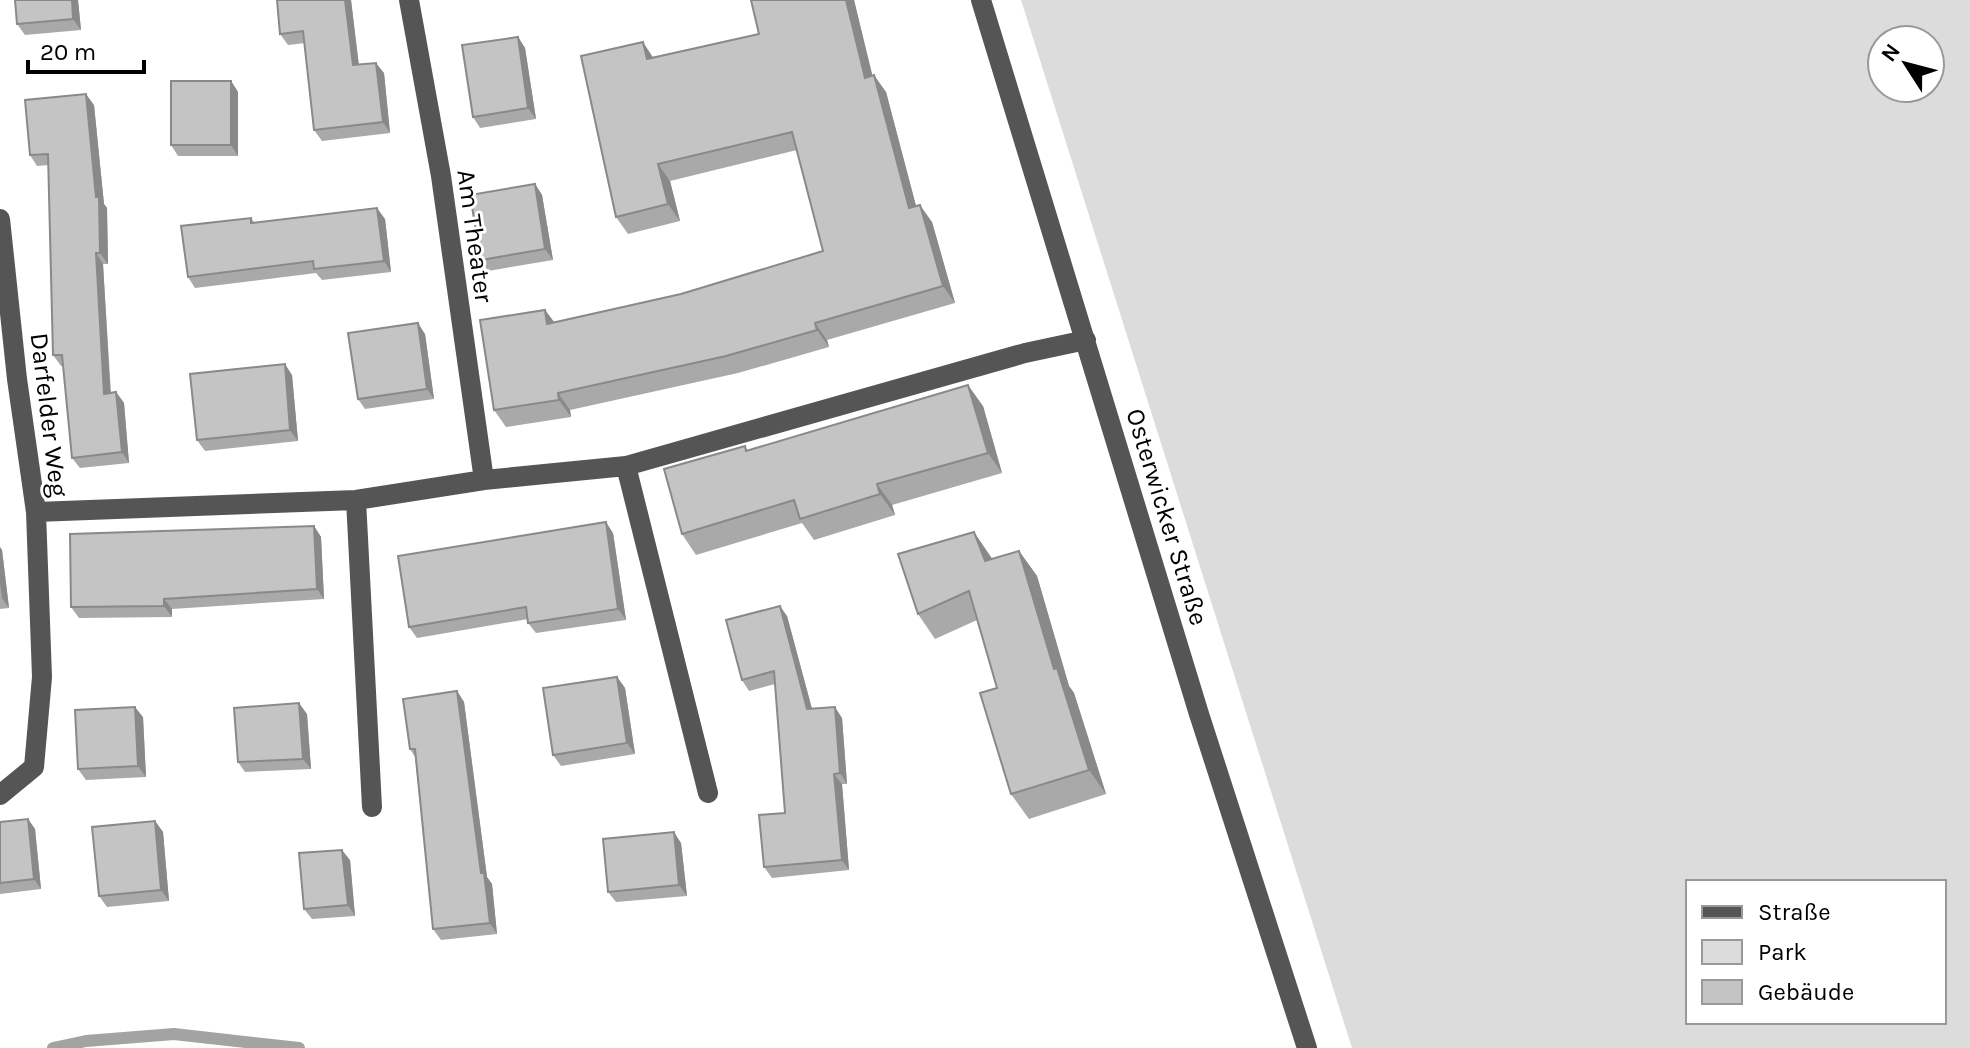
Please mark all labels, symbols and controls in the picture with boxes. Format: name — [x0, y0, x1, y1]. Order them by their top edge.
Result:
scale bar — [28, 24, 144, 74]
north arrow — [1866, 24, 1946, 104]
text: 20 m — [40, 38, 96, 66]
text: N — [1875, 39, 1906, 67]
street label: Am Theater — [450, 167, 500, 305]
street label: Darfelder Weg — [24, 331, 74, 499]
street label: Osterwicker Straße — [1119, 405, 1215, 629]
legend — [1686, 880, 1946, 1024]
text: Straße — [1758, 898, 1830, 926]
text: Park — [1758, 938, 1807, 966]
text: Gebäude — [1758, 978, 1854, 1006]

